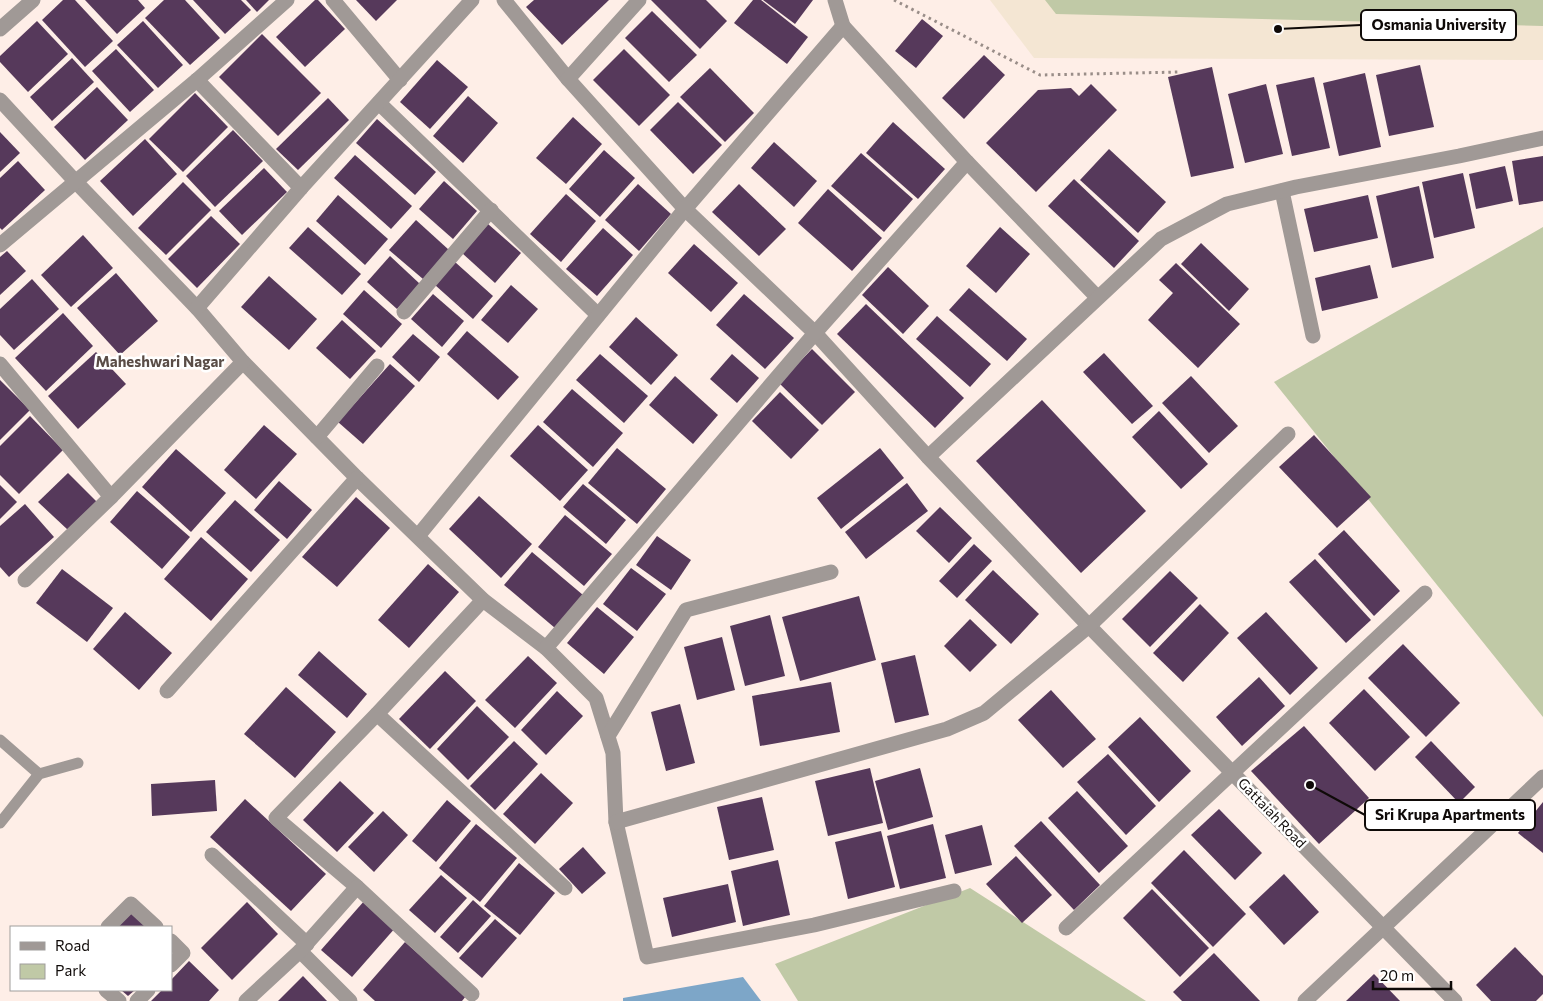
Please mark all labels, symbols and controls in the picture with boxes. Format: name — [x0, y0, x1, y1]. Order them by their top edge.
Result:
callout: Osmania University — [1361, 10, 1516, 40]
text: Osmania University — [1371, 15, 1507, 33]
district label: Maheshwari Nagar — [95, 352, 225, 370]
street label: Gattaiah Road — [1235, 774, 1310, 851]
callout: Sri Krupa Apartments — [1365, 800, 1535, 830]
text: Sri Krupa Apartments — [1375, 805, 1525, 823]
legend — [10, 926, 172, 991]
text: Road — [55, 936, 90, 954]
scale bar — [1373, 958, 1450, 990]
text: Park — [55, 961, 86, 979]
text: 20 m — [1380, 966, 1414, 984]

